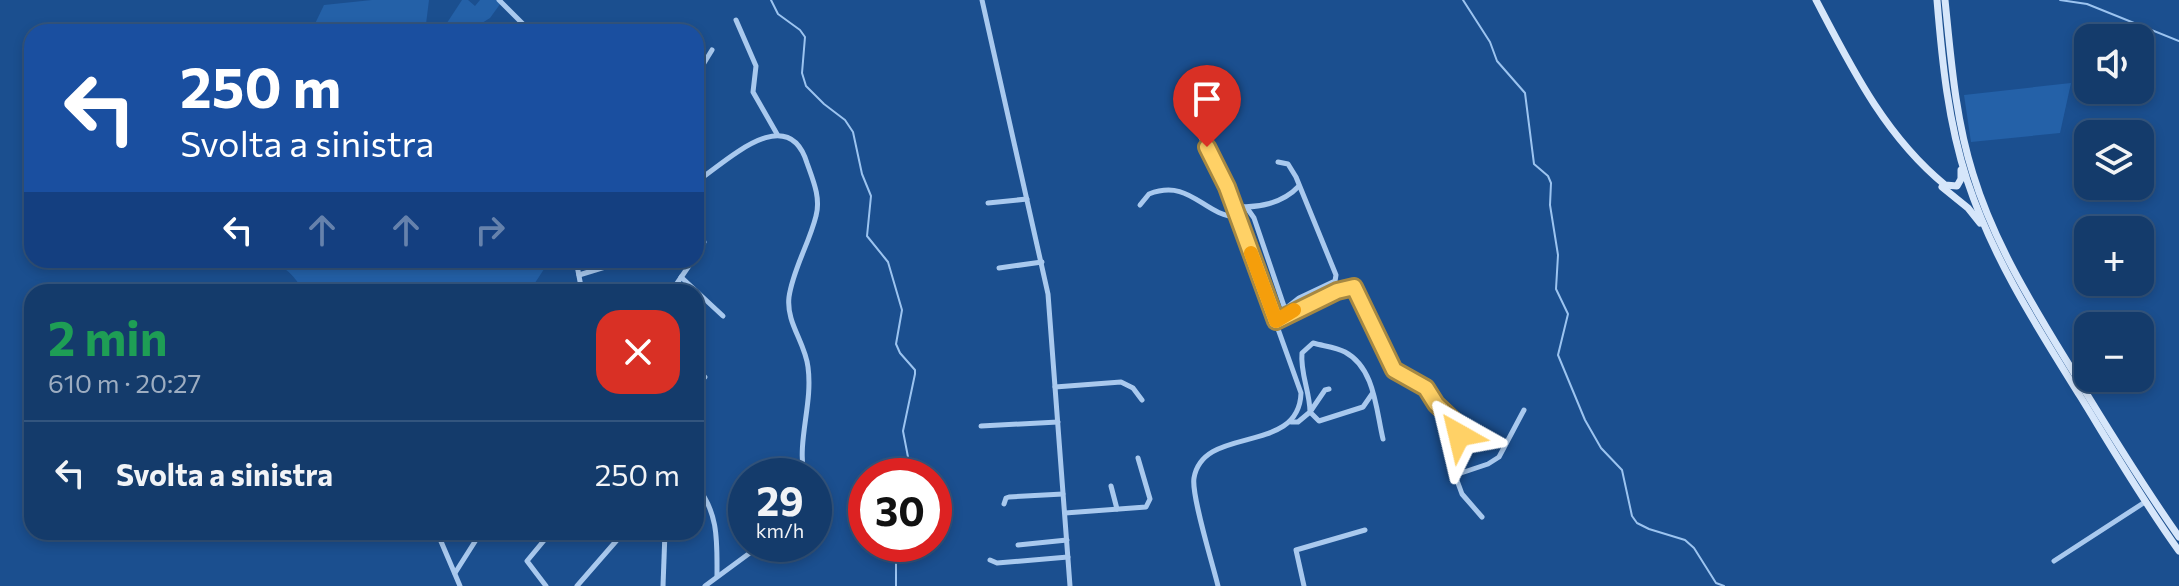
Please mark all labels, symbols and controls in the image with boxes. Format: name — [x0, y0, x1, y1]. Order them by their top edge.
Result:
map controls — [2074, 24, 2154, 392]
button: sound — [2074, 24, 2154, 104]
text: 250 m — [180, 51, 341, 120]
icon: left — [48, 56, 152, 160]
pin — [1173, 65, 1241, 147]
icon: arrive — [1185, 77, 1229, 121]
text: Svolta a sinistra — [180, 120, 434, 164]
button: layers — [2074, 120, 2154, 200]
icon: left — [216, 208, 260, 252]
icon: ahead — [300, 208, 344, 252]
icon: ahead — [384, 208, 428, 252]
icon: right — [468, 208, 512, 252]
button: + — [2074, 216, 2154, 296]
text: 2 min — [48, 307, 168, 366]
button: close — [596, 310, 680, 394]
button: − — [2074, 312, 2154, 392]
text: 610 m · 20:27 — [48, 367, 201, 398]
position arrow — [1417, 393, 1501, 477]
icon: left — [48, 451, 92, 495]
text: Svolta a sinistra — [116, 455, 333, 492]
text: 250 m — [595, 455, 680, 492]
speed limit sign: 30 — [848, 458, 952, 562]
text: 29 — [756, 475, 804, 524]
text: km/h — [756, 518, 804, 542]

